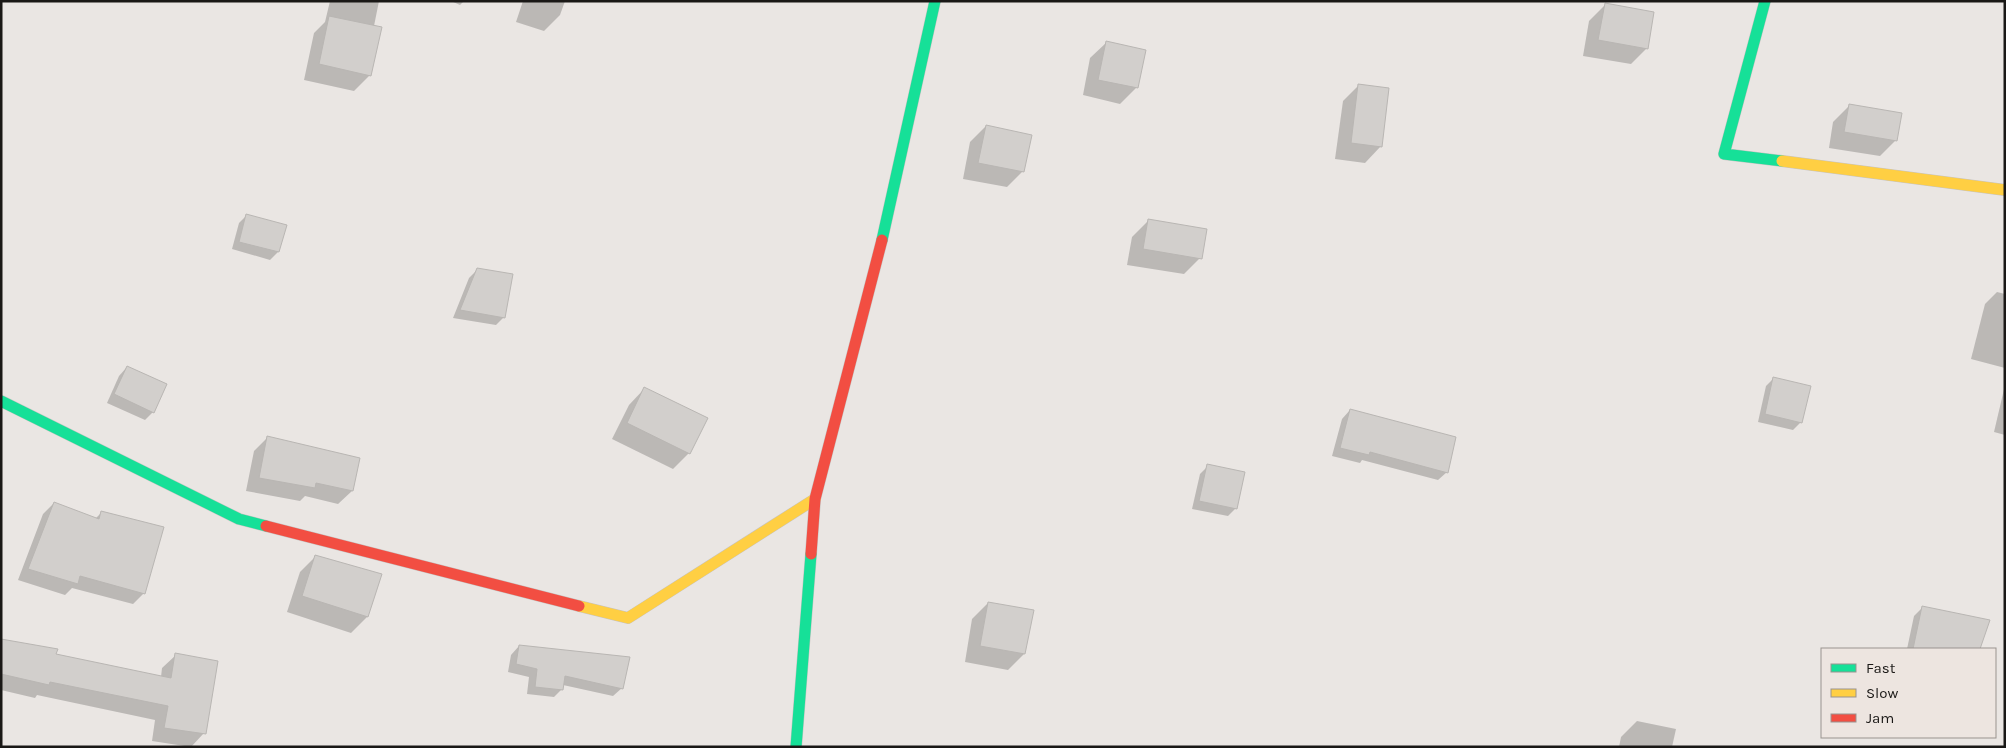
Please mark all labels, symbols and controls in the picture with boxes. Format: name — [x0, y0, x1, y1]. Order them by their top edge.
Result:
legend — [1821, 648, 1996, 738]
text: Fast — [1866, 659, 1896, 677]
text: Slow — [1866, 684, 1898, 702]
text: Jam — [1866, 709, 1894, 727]

